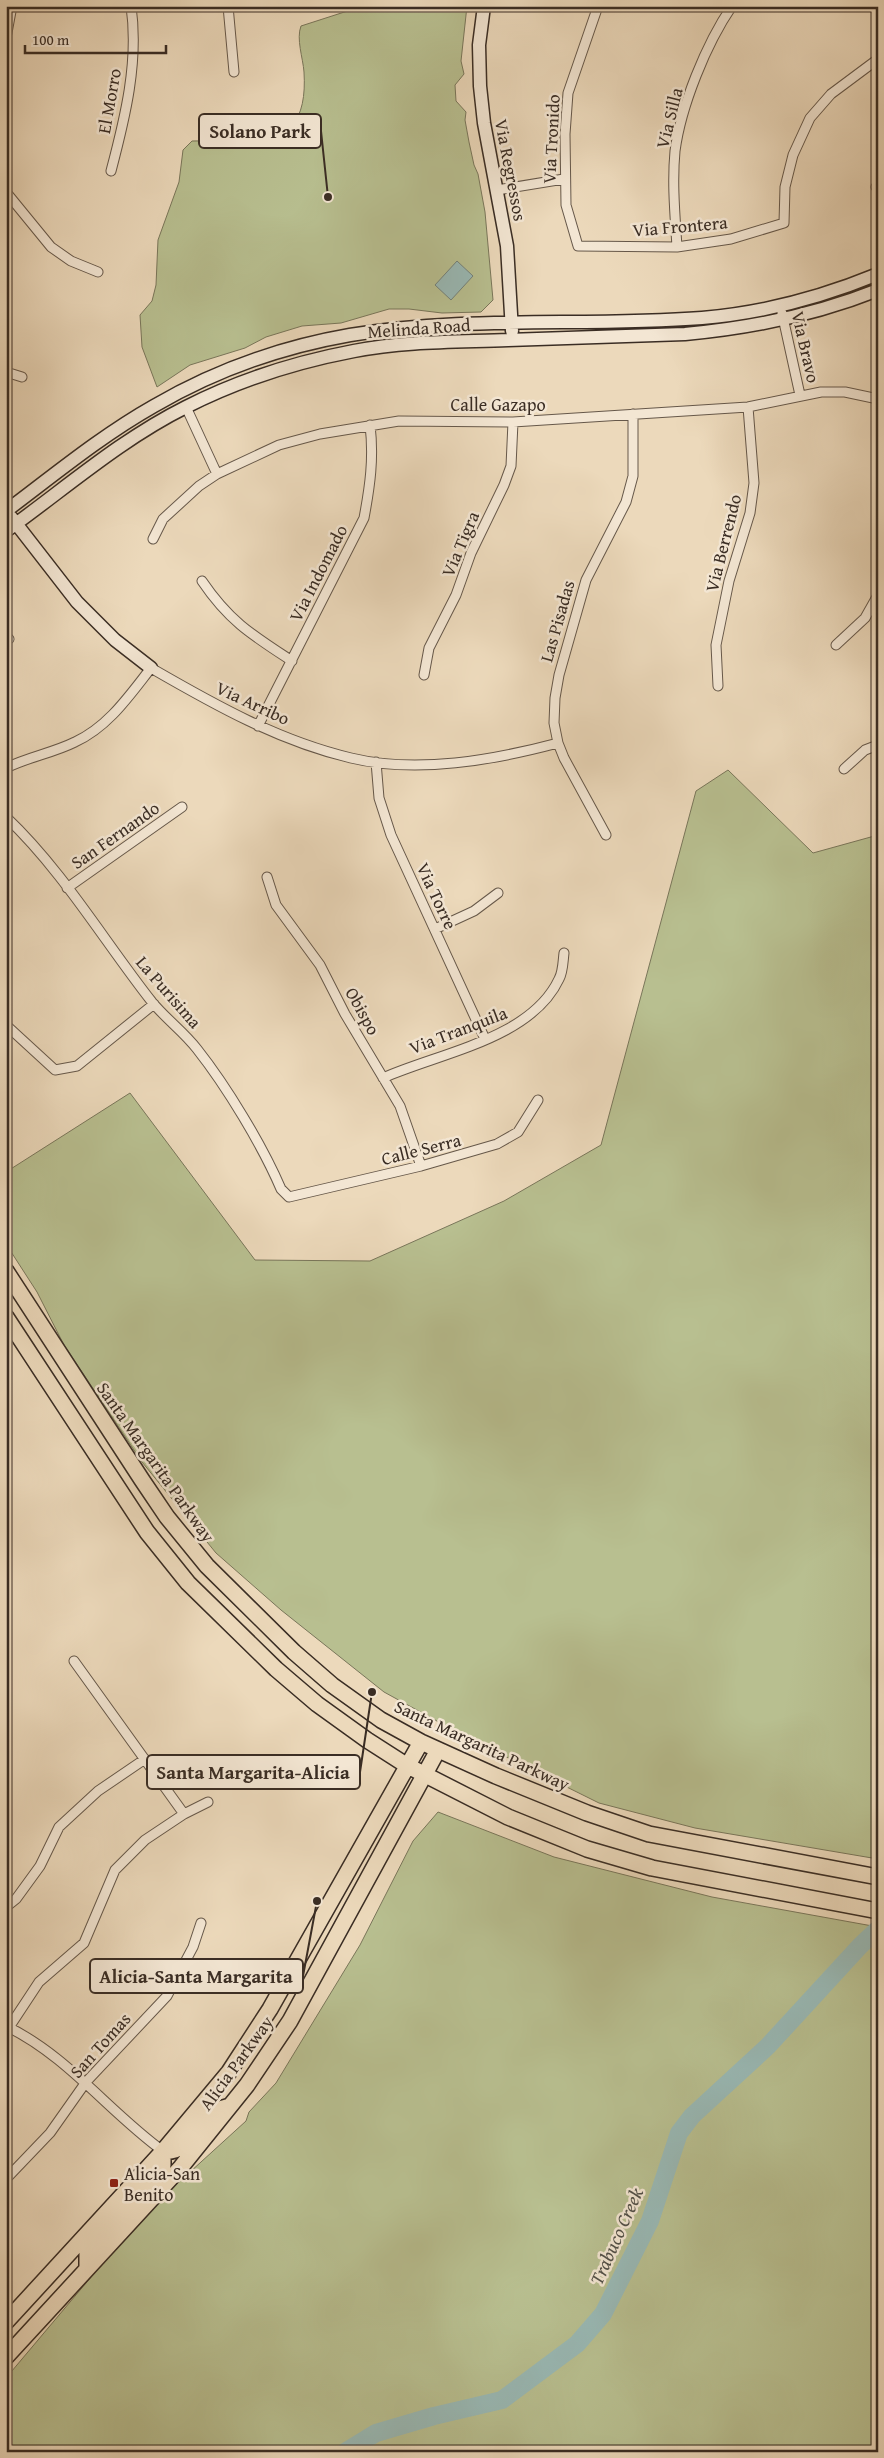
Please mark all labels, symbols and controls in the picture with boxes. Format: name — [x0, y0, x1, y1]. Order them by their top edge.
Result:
scale bar — [25, 22, 166, 54]
text: 100 m — [32, 29, 70, 50]
street label: El Morro — [90, 66, 128, 136]
street label: Via Silla — [648, 84, 690, 151]
street label: Via Tronido — [535, 94, 567, 184]
callout: Solano Park — [199, 114, 321, 148]
text: Solano Park — [209, 117, 311, 145]
street label: Via Regressos — [488, 117, 534, 223]
street label: Via Frontera — [631, 208, 729, 244]
street label: Via Bravo — [785, 308, 827, 386]
street label: Melinda Road — [367, 311, 472, 345]
street label: Calle Gazapo — [450, 391, 546, 418]
street label: Via Berrendo — [698, 491, 748, 595]
street label: Via Tigra — [434, 506, 486, 581]
street label: Via Indomado — [282, 520, 354, 626]
street label: Las Pisadas — [532, 577, 582, 665]
street label: Via Arribo — [212, 674, 294, 732]
street label: San Fernando — [65, 794, 165, 876]
street label: Via Torre — [410, 858, 464, 934]
street label: La Purisima — [130, 950, 209, 1035]
street label: Obispo — [339, 982, 387, 1040]
street label: Via Tranquila — [405, 999, 511, 1061]
street label: Calle Serra — [378, 1126, 464, 1172]
street label: Santa Margarita Parkway — [90, 1376, 222, 1548]
street label: Santa Margarita Parkway — [390, 1693, 574, 1797]
callout: Santa Margarita-Alicia — [147, 1755, 360, 1789]
text: Santa Margarita-Alicia — [156, 1758, 350, 1786]
callout: Alicia-Santa Margarita — [90, 1959, 303, 1993]
text: Alicia-Santa Margarita — [99, 1962, 293, 1990]
street label: San Tomas — [63, 2006, 137, 2084]
street label: Alicia Parkway — [192, 2010, 280, 2116]
place label: Alicia-San Benito — [124, 2160, 200, 2208]
marker: Alicia-San Benito — [108, 2177, 120, 2189]
water label: Trabuco Creek — [582, 2183, 650, 2289]

